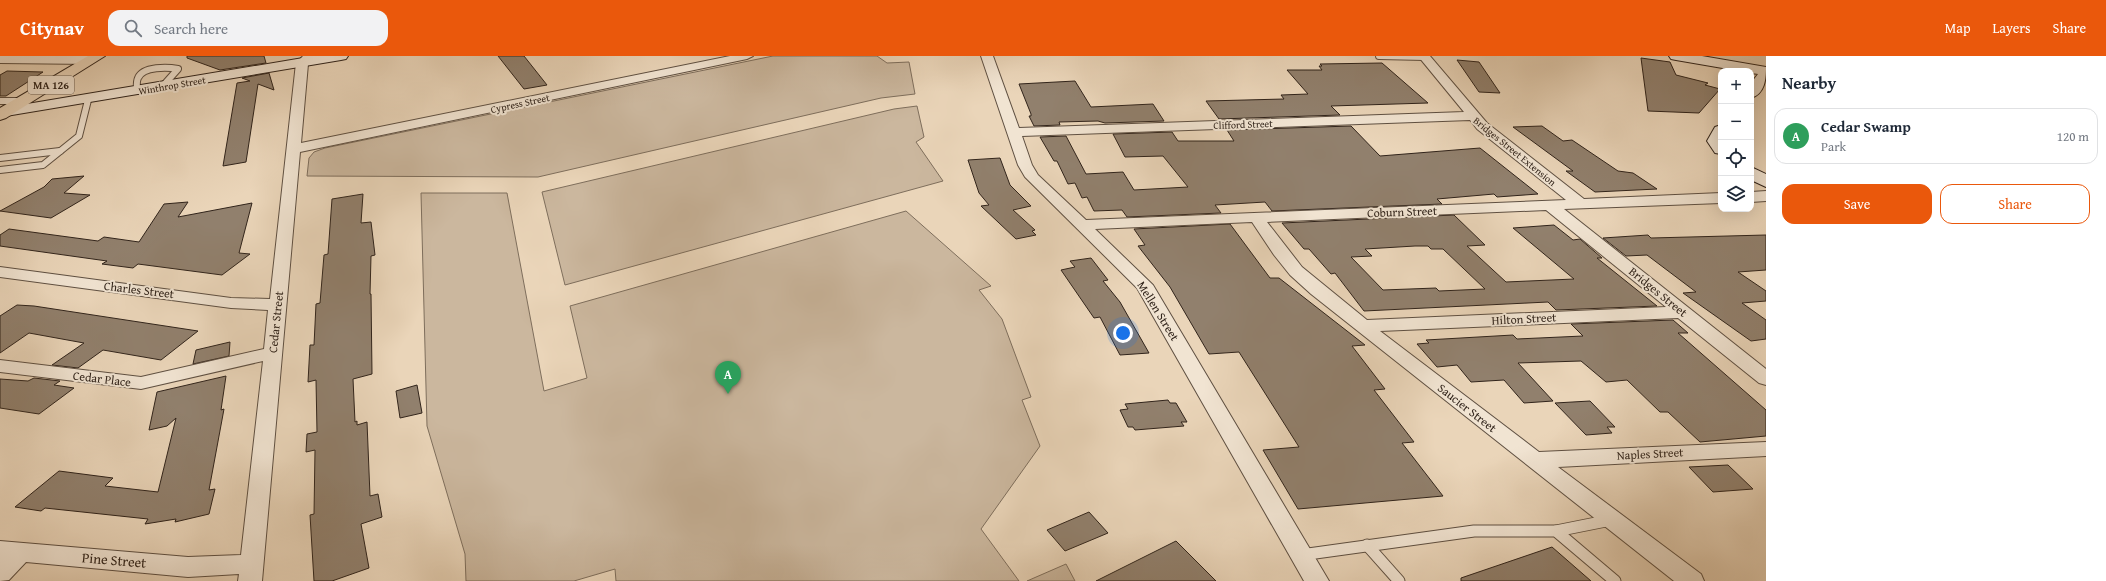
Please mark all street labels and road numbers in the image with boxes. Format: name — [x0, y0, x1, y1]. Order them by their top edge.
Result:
street label: Winthrop Street — [137, 72, 207, 99]
road number: MA 126 — [28, 76, 74, 94]
street label: Cypress Street — [489, 90, 551, 117]
street label: Bridges Street Extension — [1470, 113, 1560, 190]
street label: Clifford Street — [1213, 116, 1273, 133]
street label: Coburn Street — [1367, 202, 1438, 221]
street label: Bridges Street — [1625, 263, 1692, 321]
street label: Charles Street — [103, 277, 176, 302]
street label: Mellen Street — [1133, 278, 1184, 345]
street label: Cedar Street — [264, 289, 287, 354]
street label: Hilton Street — [1491, 308, 1558, 329]
street label: Cedar Place — [72, 367, 132, 391]
street label: Saucier Street — [1434, 379, 1501, 436]
street label: Naples Street — [1616, 443, 1685, 464]
street label: Pine Street — [81, 547, 147, 573]

